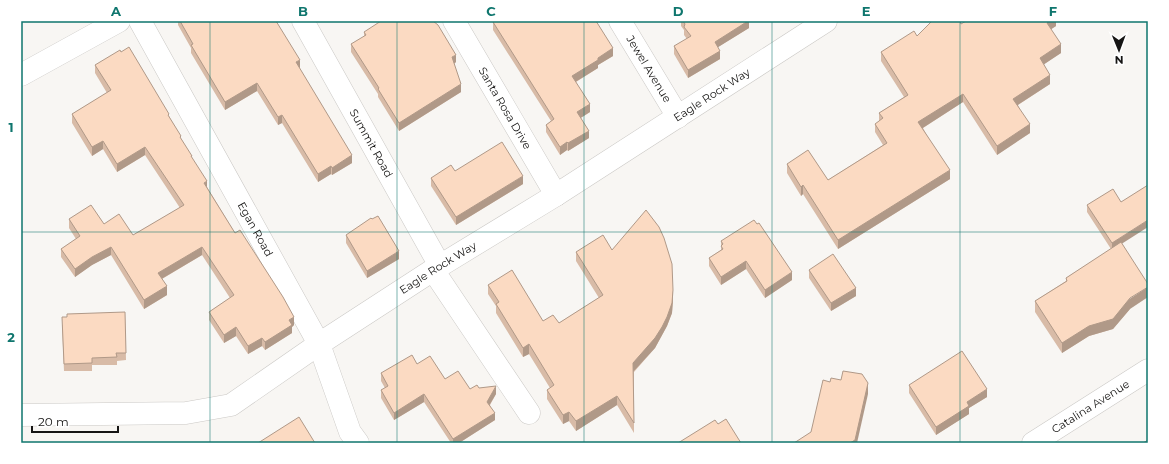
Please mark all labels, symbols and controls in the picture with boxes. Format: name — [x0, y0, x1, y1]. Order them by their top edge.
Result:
text: A — [110, 3, 122, 19]
text: B — [298, 3, 308, 19]
text: C — [486, 3, 496, 19]
text: D — [673, 3, 684, 19]
text: E — [862, 3, 871, 19]
text: F — [1049, 3, 1057, 19]
north arrow — [1099, 30, 1139, 70]
street label: Jewel Avenue — [623, 32, 675, 105]
text: N — [1115, 53, 1124, 67]
street label: Santa Rosa Drive — [476, 65, 535, 152]
street label: Eagle Rock Way — [671, 65, 753, 124]
street label: Summit Road — [347, 106, 396, 180]
text: 1 — [8, 119, 14, 135]
street label: Egan Road — [235, 199, 276, 259]
street label: Eagle Rock Way — [397, 238, 479, 297]
text: 2 — [7, 329, 15, 345]
street label: Catalina Avenue — [1049, 377, 1132, 436]
scale bar — [32, 408, 118, 434]
text: 20 m — [38, 414, 69, 429]

